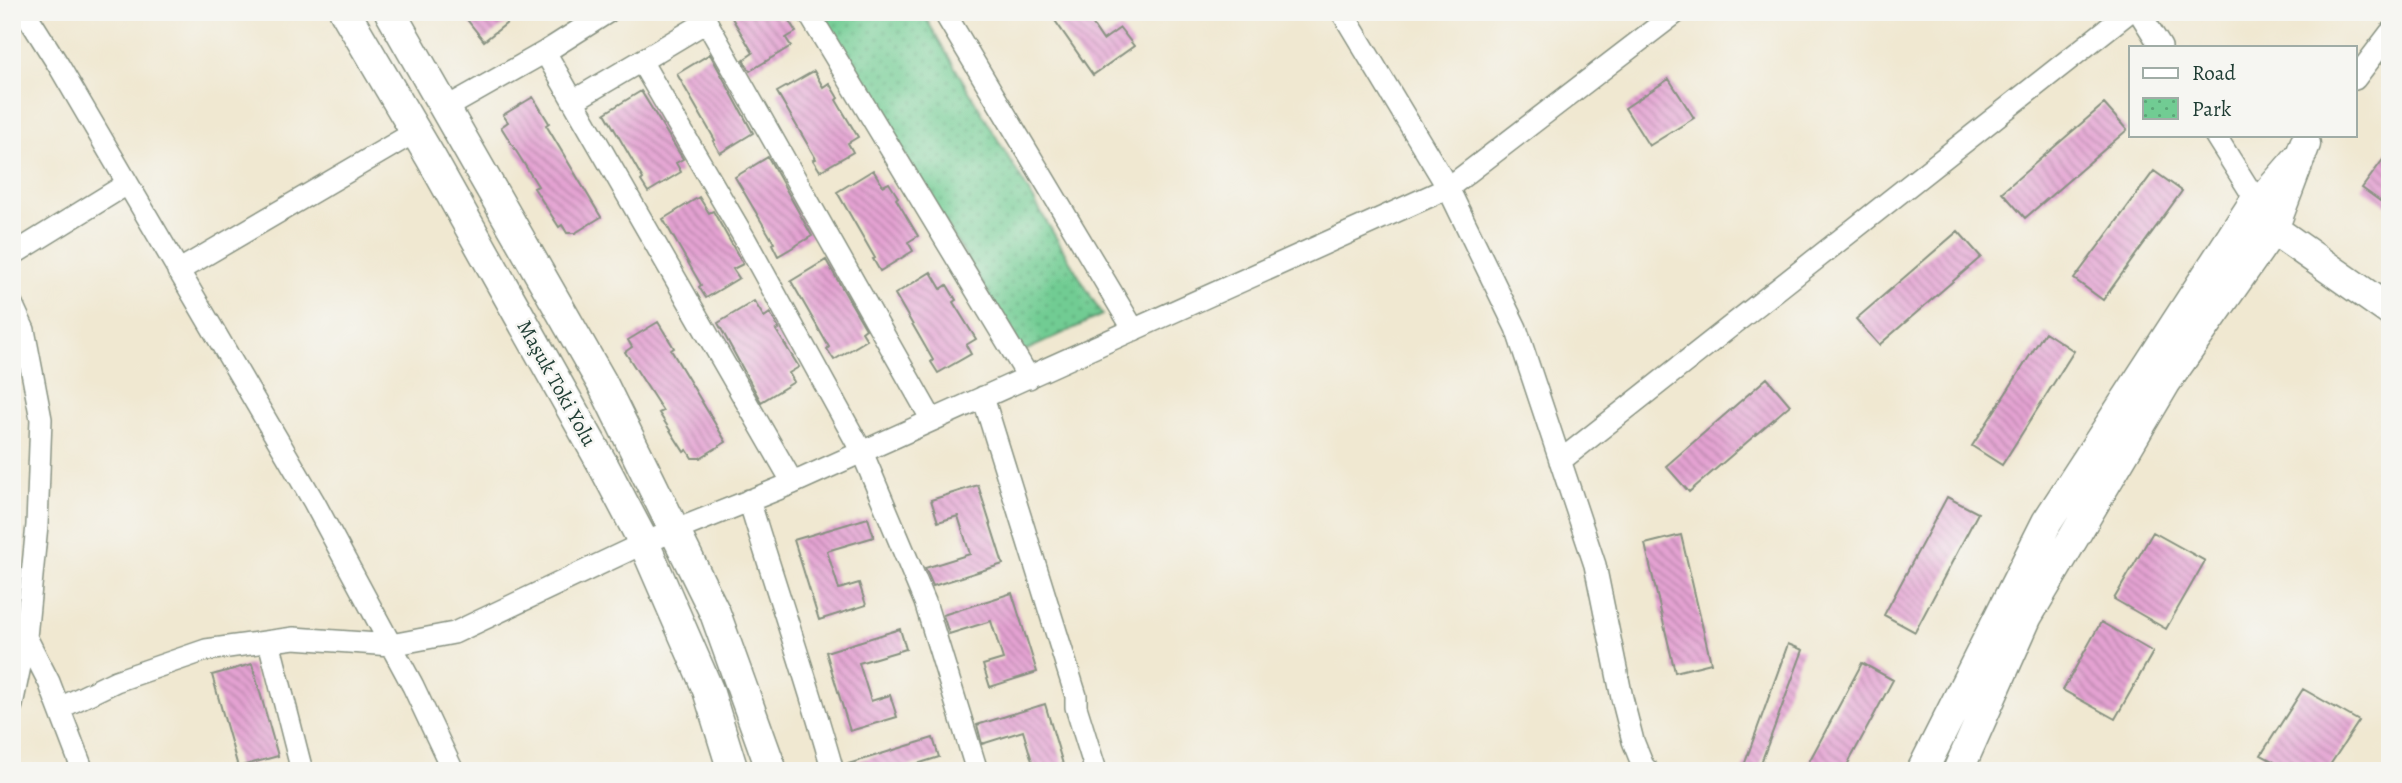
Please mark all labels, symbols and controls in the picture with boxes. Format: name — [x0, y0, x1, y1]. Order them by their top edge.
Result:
legend — [2129, 46, 2356, 136]
text: Road — [2192, 59, 2236, 87]
text: Park — [2192, 95, 2232, 123]
street label: Maşuk Toki Yolu — [511, 315, 604, 452]

